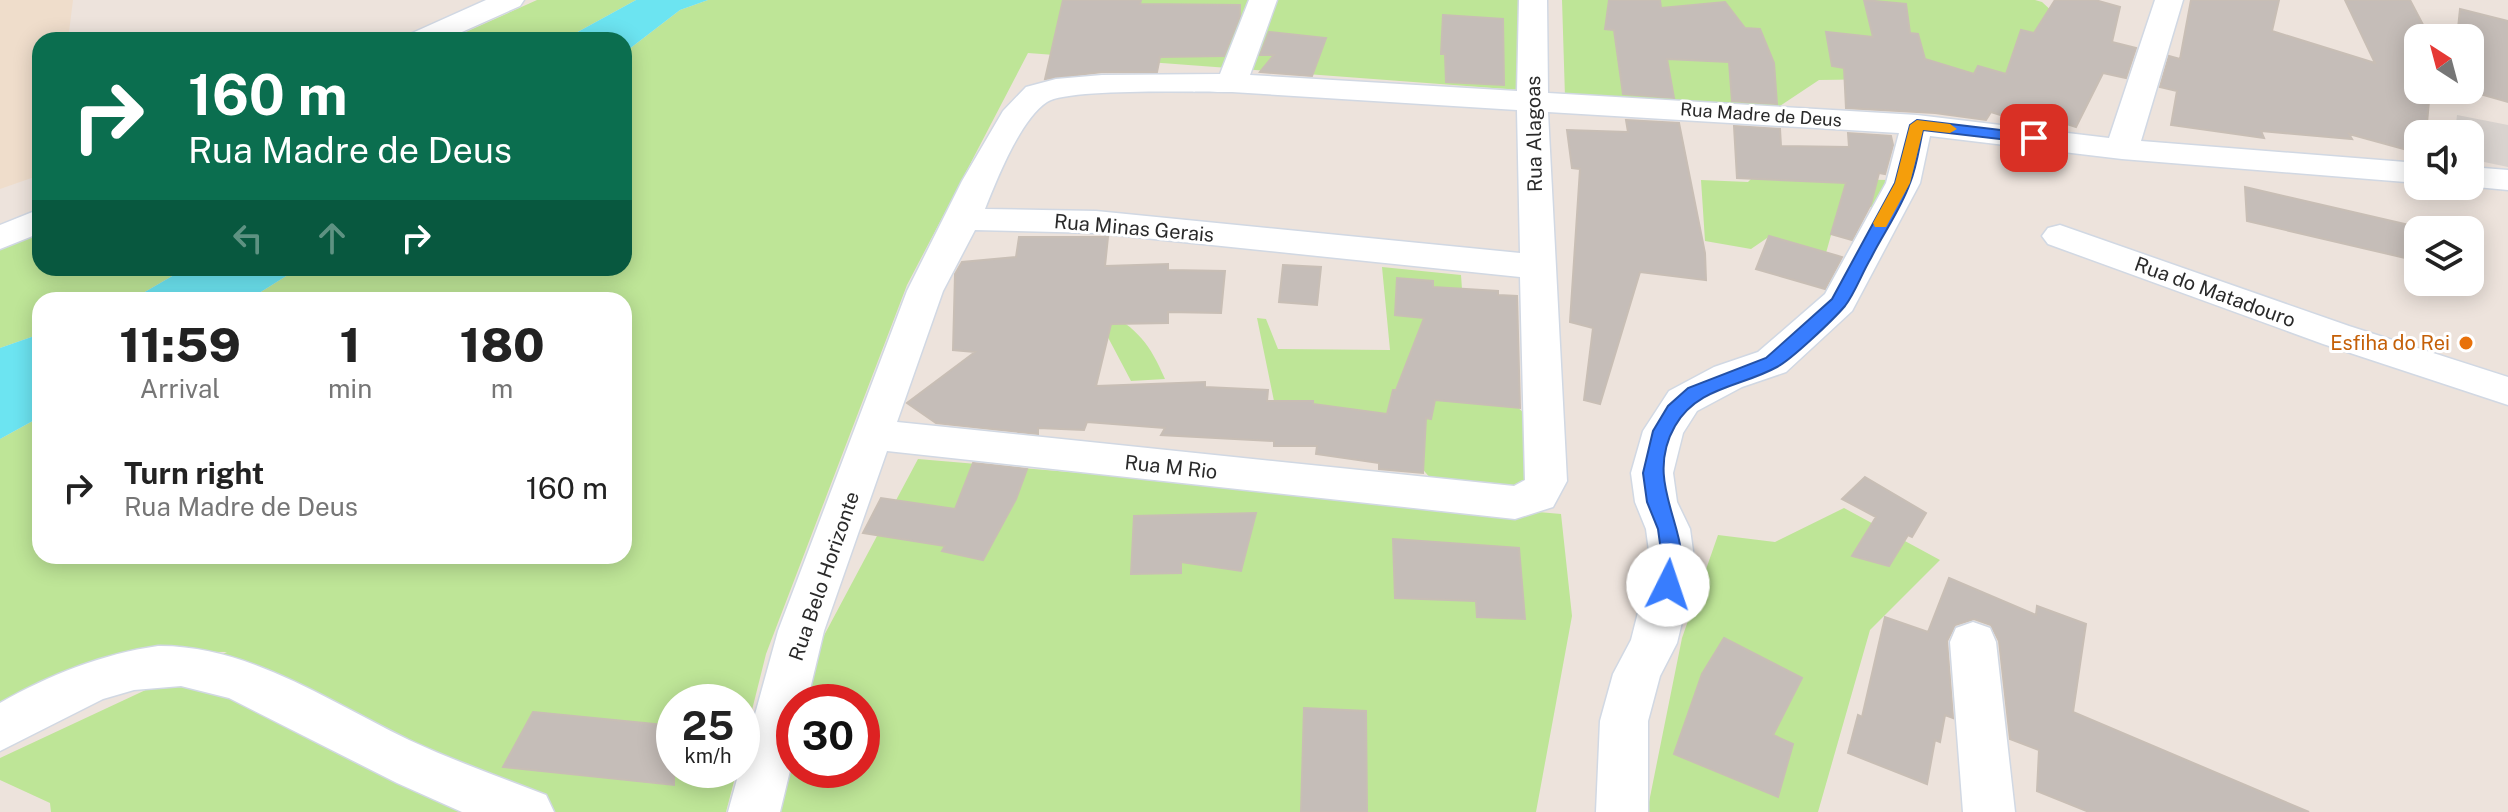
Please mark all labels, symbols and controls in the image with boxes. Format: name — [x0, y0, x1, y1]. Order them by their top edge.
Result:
north arrow — [2404, 24, 2484, 104]
map controls — [2404, 24, 2484, 296]
text: 160 m — [188, 62, 348, 128]
icon: right — [56, 64, 160, 168]
street label: Rua Alagoas — [1521, 76, 1547, 192]
street label: Rua Madre de Deus — [1679, 98, 1843, 131]
pin — [2000, 104, 2068, 172]
icon: arrive — [2012, 116, 2056, 160]
button: sound — [2404, 120, 2484, 200]
text: Rua Madre de Deus — [188, 129, 512, 171]
street label: Rua Minas Gerais — [1053, 209, 1215, 247]
icon: left — [226, 216, 270, 260]
icon: ahead — [310, 216, 354, 260]
icon: right — [394, 216, 438, 260]
button: layers — [2404, 216, 2484, 296]
street label: Rua do Matadouro — [2131, 252, 2299, 332]
text: 11:59 — [119, 316, 241, 373]
text: 1 — [340, 316, 361, 373]
text: 180 — [459, 316, 545, 373]
place label: Esfiha do Rei — [2330, 331, 2450, 355]
marker: Esfiha do Rei — [2457, 334, 2475, 352]
text: Arrival — [140, 373, 220, 404]
text: min — [328, 373, 372, 404]
text: m — [491, 373, 513, 404]
street label: Rua M Rio — [1123, 450, 1219, 484]
text: Turn right — [124, 455, 264, 491]
icon: right — [56, 466, 100, 510]
text: 160 m — [526, 470, 608, 506]
street label: Rua Belo Horizonte — [784, 488, 864, 664]
text: Rua Madre de Deus — [124, 491, 358, 522]
position arrow — [1626, 543, 1710, 627]
speed limit sign: 30 — [776, 684, 880, 788]
text: 25 — [682, 702, 734, 749]
text: km/h — [684, 744, 732, 768]

